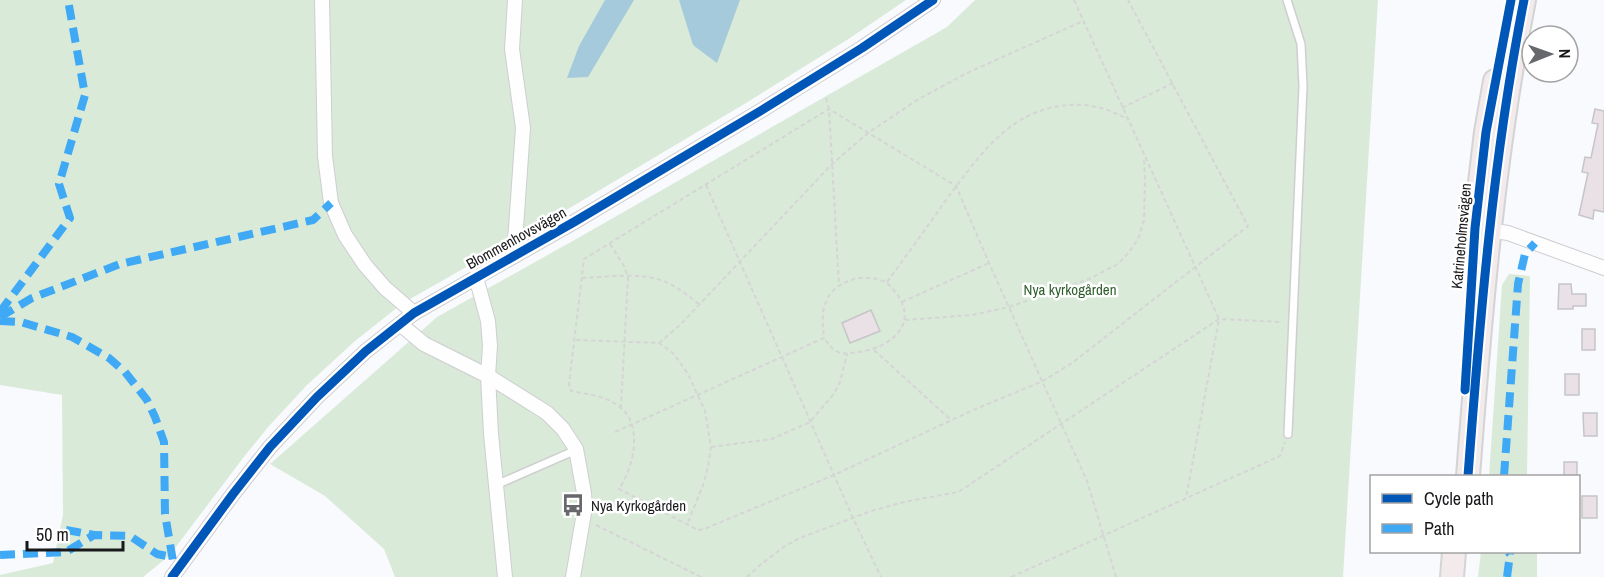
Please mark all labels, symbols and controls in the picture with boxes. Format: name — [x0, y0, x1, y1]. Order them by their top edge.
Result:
north arrow — [1520, 24, 1580, 84]
text: N — [1554, 49, 1576, 59]
street label: Katrineholmsvägen — [1446, 182, 1476, 290]
street label: Blommenhovsvägen — [462, 202, 570, 274]
park label: Nya kyrkogården — [1024, 279, 1116, 300]
legend — [1370, 475, 1580, 553]
text: Cycle path — [1424, 486, 1494, 511]
bus stop icon: Nya Kyrkogården — [560, 492, 586, 518]
place label: Nya Kyrkogården — [591, 495, 686, 516]
scale bar — [27, 514, 123, 552]
text: Path — [1424, 516, 1454, 541]
text: 50 m — [36, 522, 69, 547]

